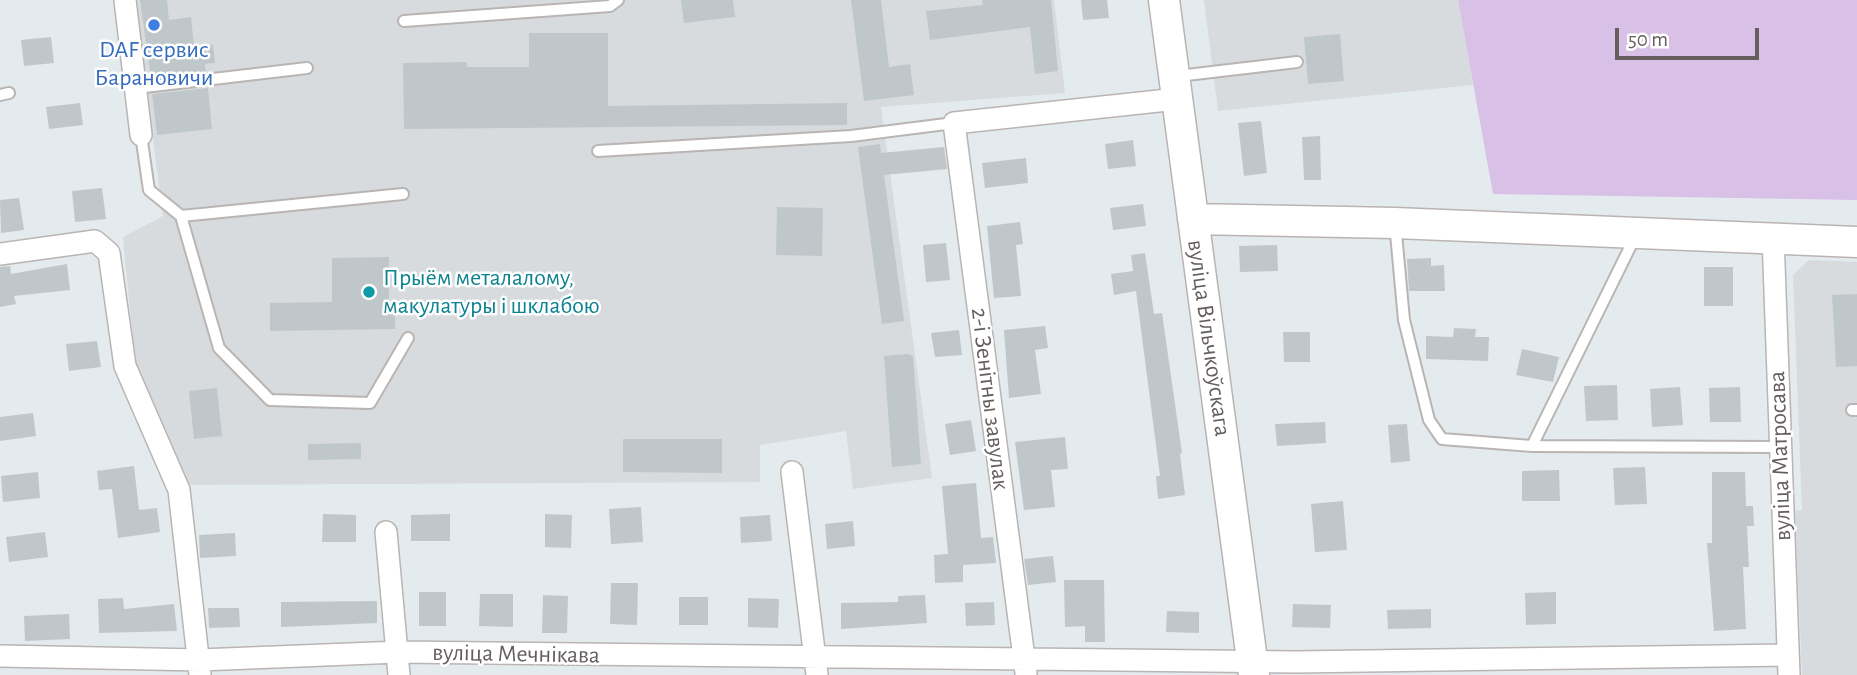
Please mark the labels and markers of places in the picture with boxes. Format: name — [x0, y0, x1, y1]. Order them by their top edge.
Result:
marker: DAF сервис Барановичи — [146, 17, 162, 33]
place label: DAF сервис Барановичи — [94, 36, 214, 92]
place label: Прыём металалому, макулатуры і шклабою — [383, 264, 600, 320]
marker: Прыём металалому, макулатуры і шклабою — [361, 284, 377, 300]

